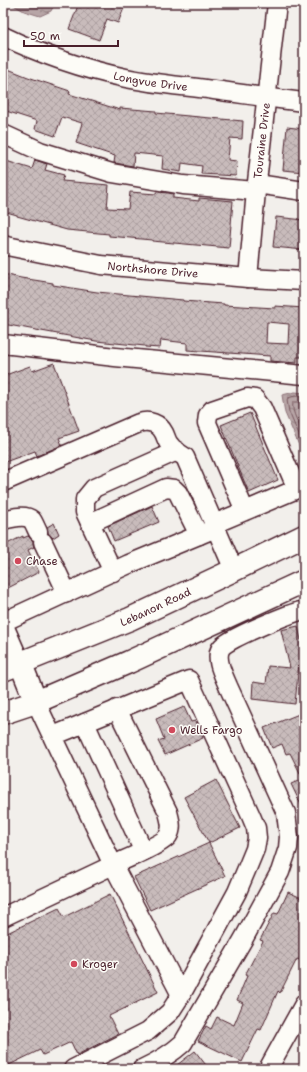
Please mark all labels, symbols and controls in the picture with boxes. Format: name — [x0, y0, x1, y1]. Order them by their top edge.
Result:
scale bar — [24, 22, 118, 48]
text: 50 m — [30, 28, 60, 44]
street label: Longvue Drive — [112, 68, 188, 94]
street label: Touraine Drive — [250, 102, 273, 179]
street label: Northshore Drive — [107, 258, 199, 281]
place label: Chase — [26, 554, 58, 569]
marker: Chase — [13, 556, 23, 566]
street label: Lebanon Road — [118, 584, 193, 630]
place label: Wells Fargo — [180, 723, 243, 738]
marker: Wells Fargo — [167, 725, 177, 735]
place label: Kroger — [82, 957, 118, 972]
marker: Kroger — [69, 959, 79, 969]

